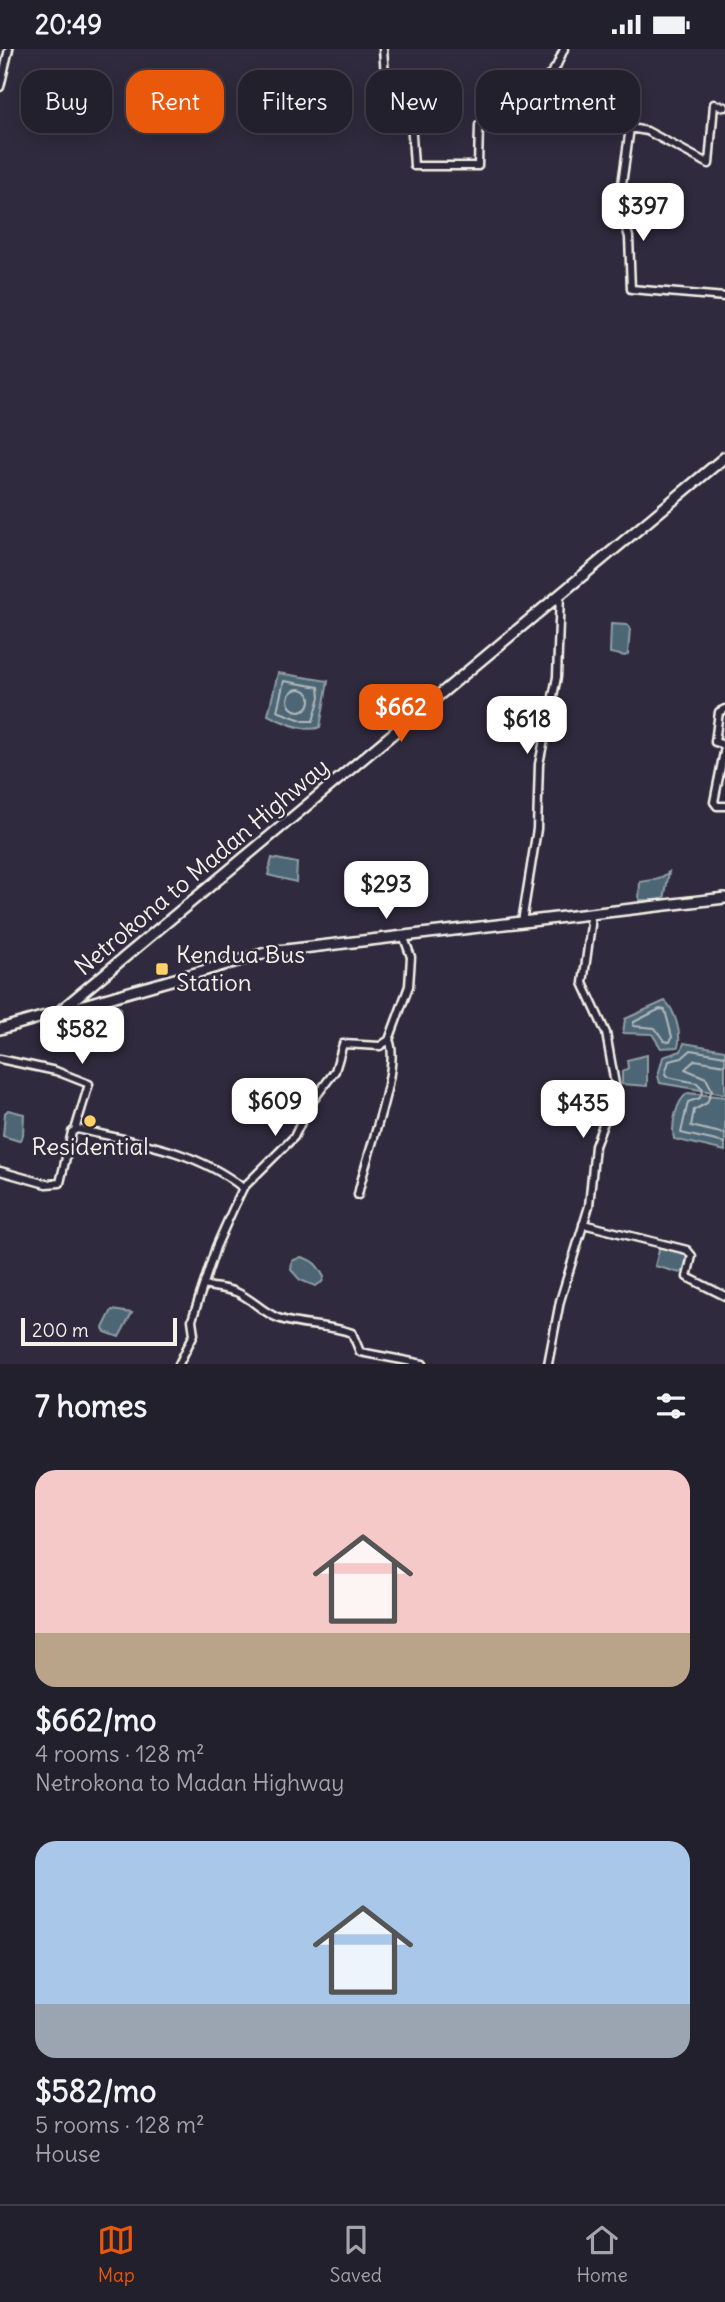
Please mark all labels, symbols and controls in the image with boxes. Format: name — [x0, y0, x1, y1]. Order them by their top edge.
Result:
text: 20:49 — [35, 8, 102, 41]
chip: Buy — [21, 70, 112, 133]
chip: Rent — [126, 70, 224, 133]
chip: Filters — [238, 70, 352, 133]
chip: New — [366, 70, 462, 133]
chip: Apartment — [476, 70, 640, 133]
pin: $397 — [602, 183, 684, 243]
text: $397 — [618, 191, 668, 220]
pin: $662 — [360, 685, 442, 744]
text: $662 — [375, 692, 427, 721]
pin: $618 — [486, 697, 568, 756]
text: $618 — [503, 704, 551, 733]
street label: Netrokona to Madan Highway — [68, 751, 335, 981]
pin: $293 — [345, 861, 427, 921]
text: $293 — [360, 869, 412, 898]
place label: Kendua Bus Station — [176, 939, 305, 997]
marker: Kendua Bus Station — [154, 961, 170, 977]
pin: $582 — [41, 1007, 123, 1066]
text: $582 — [56, 1014, 108, 1043]
pin: $609 — [234, 1079, 316, 1138]
pin: $435 — [542, 1081, 624, 1140]
text: $609 — [248, 1086, 302, 1115]
text: $435 — [557, 1088, 609, 1117]
marker: Residential — [82, 1113, 98, 1129]
place label: Residential — [31, 1131, 149, 1161]
scale bar — [21, 1315, 177, 1347]
text: 200 m — [32, 1318, 89, 1342]
text: 7 homes — [35, 1387, 147, 1425]
icon: filters — [652, 1387, 690, 1425]
icon: home — [300, 1516, 426, 1642]
text: $662/mo — [35, 1701, 156, 1739]
text: 4 rooms · 128 m² — [35, 1739, 205, 1768]
text: Netrokona to Madan Highway — [35, 1768, 344, 1797]
icon: home — [300, 1887, 426, 2013]
text: $582/mo — [35, 2072, 156, 2110]
text: 5 rooms · 128 m² — [35, 2110, 205, 2139]
text: House — [35, 2139, 101, 2168]
tab: Map — [97, 2221, 135, 2287]
tab: Saved — [330, 2221, 382, 2287]
tab: Home — [576, 2221, 628, 2287]

